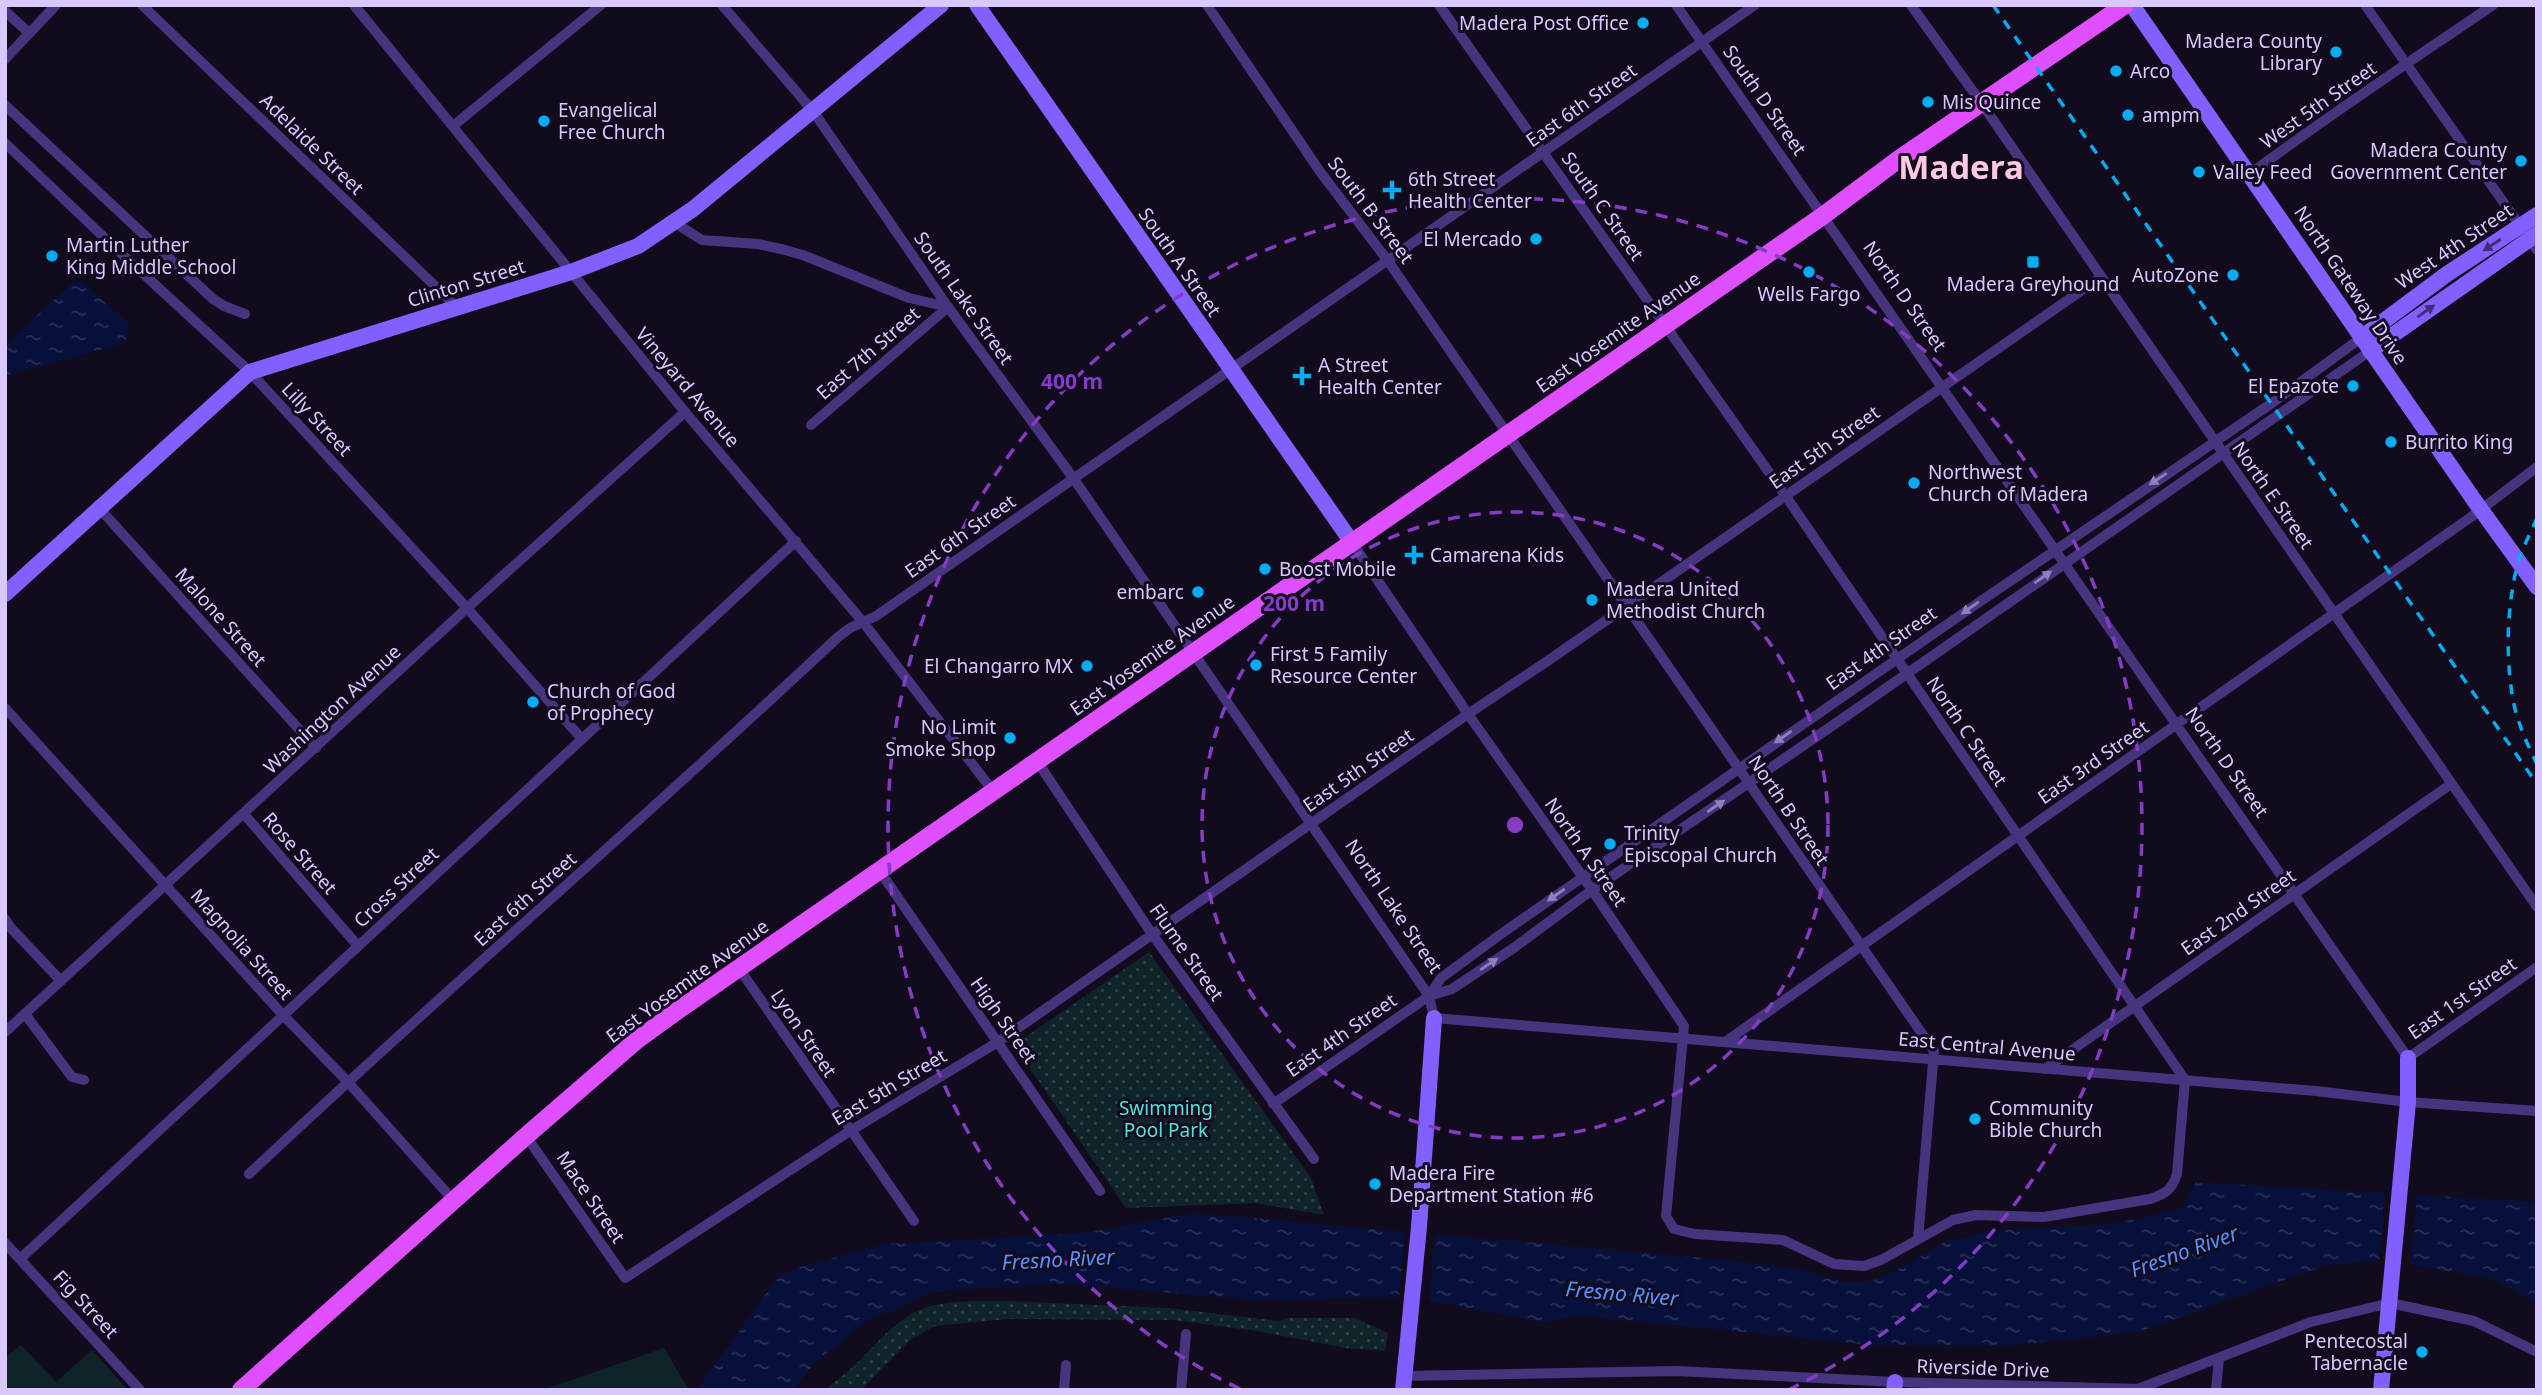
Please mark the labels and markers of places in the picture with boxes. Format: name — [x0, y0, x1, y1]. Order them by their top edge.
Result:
place label: Madera Post Office — [1459, 10, 1629, 36]
marker: Madera Post Office — [1635, 15, 1651, 31]
place label: Madera County Library — [2185, 28, 2322, 76]
marker: Madera County Library — [2328, 44, 2344, 60]
place label: Arco — [2130, 58, 2170, 84]
marker: Arco — [2108, 63, 2124, 79]
place label: Mis Quince — [1942, 89, 2041, 115]
marker: Mis Quince — [1920, 94, 1936, 110]
place label: Evangelical Free Church — [558, 97, 666, 145]
place label: ampm — [2142, 102, 2200, 128]
marker: ampm — [2120, 107, 2136, 123]
marker: Evangelical Free Church — [536, 113, 552, 129]
place label: Madera County Government Center — [2330, 137, 2507, 185]
marker: Madera County Government Center — [2513, 153, 2529, 169]
place label: Valley Feed — [2213, 159, 2312, 185]
marker: Valley Feed — [2191, 164, 2207, 180]
place label: 6th Street Health Center — [1408, 166, 1532, 214]
marker: 6th Street Health Center — [1382, 180, 1402, 200]
place label: El Mercado — [1423, 226, 1522, 252]
marker: El Mercado — [1528, 231, 1544, 247]
place label: Martin Luther King Middle School — [66, 232, 236, 280]
marker: Martin Luther King Middle School — [44, 248, 60, 264]
marker: Madera Greyhound — [2025, 254, 2041, 270]
place label: AutoZone — [2132, 262, 2219, 288]
marker: Wells Fargo — [1801, 264, 1817, 280]
marker: AutoZone — [2225, 267, 2241, 283]
place label: Madera Greyhound — [1946, 271, 2120, 297]
place label: Wells Fargo — [1757, 281, 1861, 307]
place label: A Street Health Center — [1318, 352, 1442, 400]
marker: A Street Health Center — [1292, 366, 1312, 386]
place label: El Epazote — [2248, 373, 2339, 399]
marker: El Epazote — [2345, 378, 2361, 394]
place label: Burrito King — [2405, 429, 2513, 455]
marker: Burrito King — [2383, 434, 2399, 450]
place label: Northwest Church of Madera — [1928, 459, 2088, 507]
marker: Northwest Church of Madera — [1906, 475, 1922, 491]
place label: Camarena Kids — [1430, 542, 1564, 568]
marker: Camarena Kids — [1404, 545, 1424, 565]
place label: Boost Mobile — [1279, 556, 1396, 582]
marker: Boost Mobile — [1257, 561, 1273, 577]
place label: Madera United Methodist Church — [1606, 576, 1765, 624]
place label: embarc — [1117, 579, 1184, 605]
marker: embarc — [1190, 584, 1206, 600]
marker: Madera United Methodist Church — [1584, 592, 1600, 608]
place label: First 5 Family Resource Center — [1270, 641, 1417, 689]
place label: El Changarro MX — [924, 653, 1074, 679]
marker: First 5 Family Resource Center — [1248, 657, 1264, 673]
marker: El Changarro MX — [1079, 658, 1095, 674]
place label: Church of God of Prophecy — [547, 678, 676, 726]
marker: Church of God of Prophecy — [525, 694, 541, 710]
place label: No Limit Smoke Shop — [885, 714, 996, 762]
marker: No Limit Smoke Shop — [1002, 730, 1018, 746]
centre of rings — [1503, 813, 1527, 837]
place label: Trinity Episcopal Church — [1624, 820, 1777, 868]
marker: Trinity Episcopal Church — [1602, 836, 1618, 852]
place label: Community Bible Church — [1989, 1095, 2102, 1143]
marker: Community Bible Church — [1967, 1111, 1983, 1127]
place label: Madera Fire Department Station #6 — [1389, 1160, 1594, 1208]
marker: Madera Fire Department Station #6 — [1367, 1176, 1383, 1192]
place label: Pentecostal Tabernacle — [2304, 1328, 2408, 1376]
marker: Pentecostal Tabernacle — [2414, 1344, 2430, 1360]

